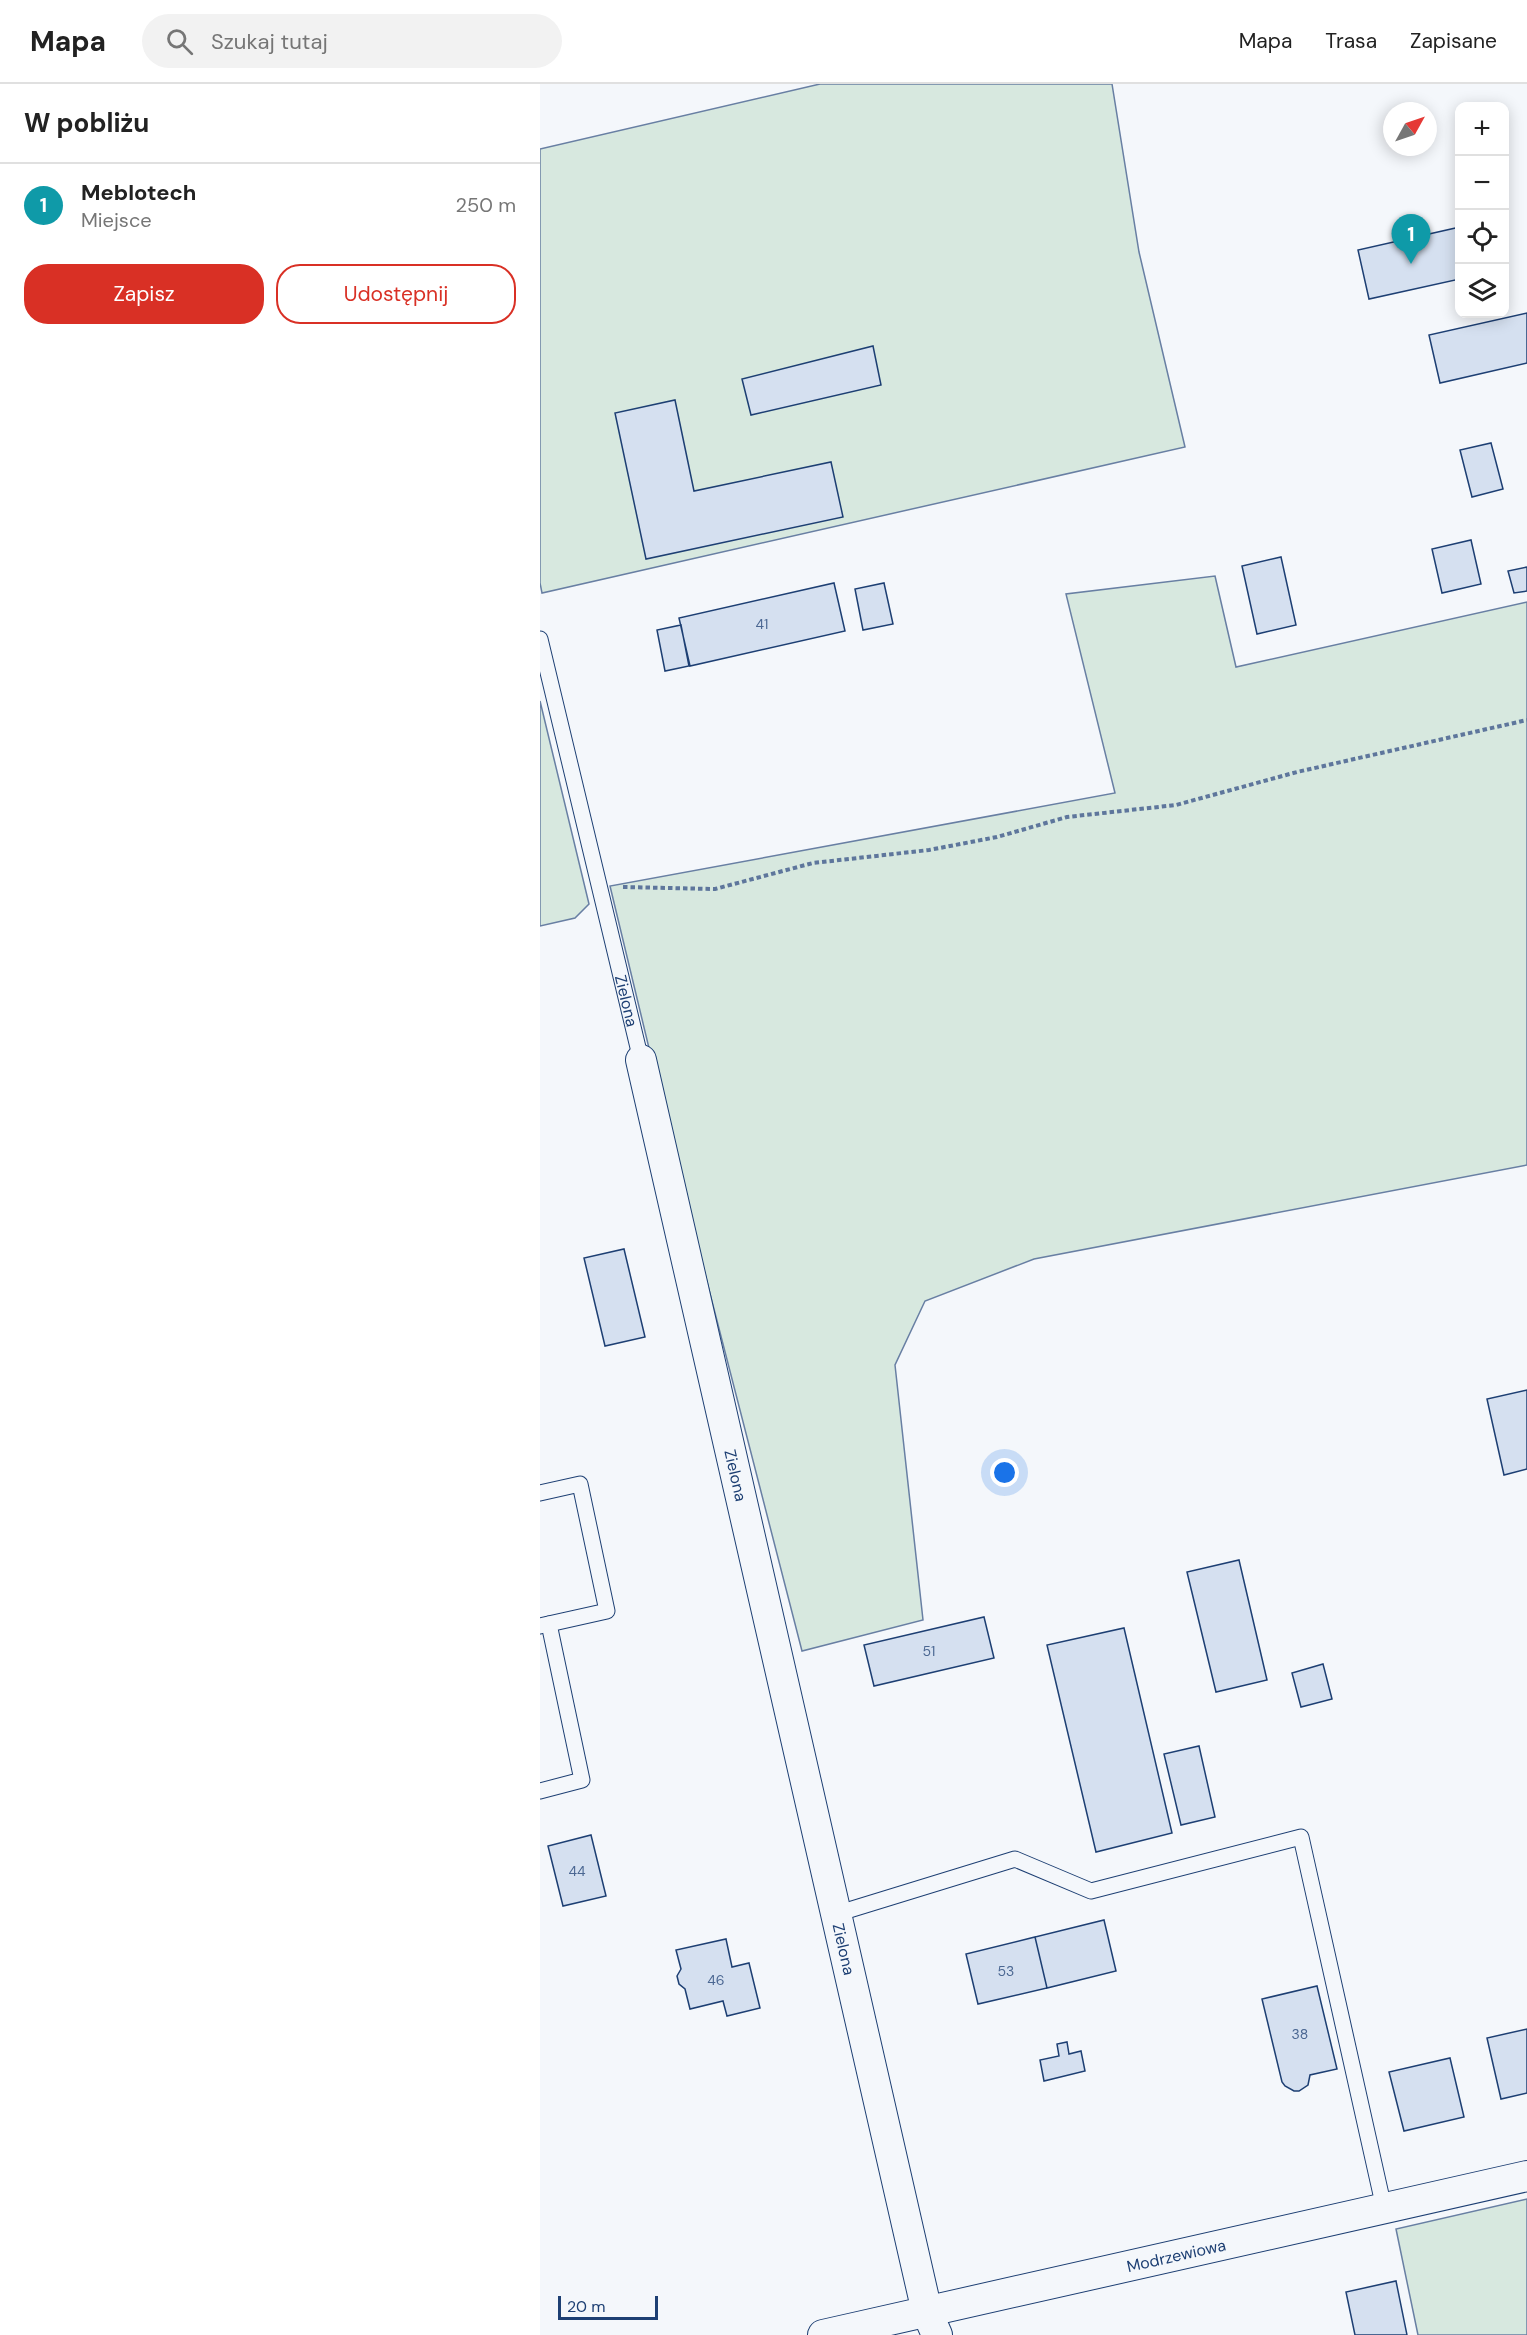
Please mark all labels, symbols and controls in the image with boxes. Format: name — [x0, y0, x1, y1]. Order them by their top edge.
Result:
search box — [142, 14, 562, 68]
text: Mapa — [30, 23, 106, 60]
icon: search — [163, 25, 196, 58]
text: Szukaj tutaj — [211, 27, 328, 56]
text: Mapa — [1239, 27, 1292, 55]
text: Trasa — [1325, 27, 1377, 55]
text: Zapisane — [1410, 27, 1497, 55]
north arrow — [1383, 102, 1437, 156]
map controls — [1455, 102, 1509, 318]
button: + — [1455, 102, 1509, 156]
text: W pobliżu — [24, 106, 149, 140]
button: − — [1455, 156, 1509, 210]
text: Meblotech — [81, 178, 196, 207]
text: 1 — [40, 192, 47, 218]
text: 250 m — [455, 192, 516, 218]
text: Miejsce — [81, 207, 152, 233]
button: locate — [1455, 210, 1509, 264]
pin: 1 — [1392, 214, 1430, 264]
button: Zapisz — [24, 264, 264, 324]
button: Udostępnij — [276, 264, 516, 324]
button: layers — [1455, 264, 1509, 318]
house number: 41 — [756, 615, 768, 633]
street label: Zielona — [610, 973, 643, 1029]
street label: Zielona — [719, 1447, 751, 1503]
your location — [990, 1458, 1019, 1487]
house number: 51 — [923, 1642, 935, 1660]
house number: 44 — [569, 1862, 586, 1880]
street label: Zielona — [828, 1921, 860, 1977]
house number: 53 — [998, 1962, 1014, 1980]
house number: 46 — [707, 1971, 725, 1989]
house number: 38 — [1292, 2025, 1308, 2043]
street label: Modrzewiowa — [1125, 2234, 1228, 2277]
scale bar — [558, 2293, 658, 2320]
text: 20 m — [567, 2296, 606, 2317]

